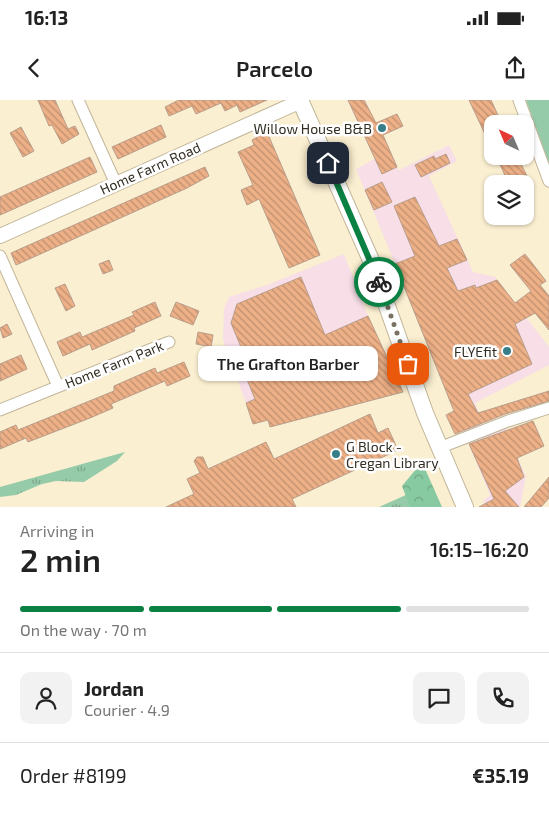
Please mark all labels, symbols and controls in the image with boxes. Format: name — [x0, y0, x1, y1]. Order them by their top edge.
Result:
text: 16:13 — [25, 6, 68, 29]
icon: back — [20, 54, 48, 82]
icon: share — [501, 54, 529, 82]
text: Parcelo — [236, 55, 313, 81]
north arrow — [484, 115, 534, 165]
map controls — [484, 115, 534, 225]
place label: Willow House B&B — [253, 120, 372, 137]
marker: Willow House B&B — [376, 122, 388, 134]
street label: Home Farm Road — [97, 138, 203, 198]
pin — [307, 142, 349, 184]
icon: home — [314, 149, 342, 177]
button: layers — [484, 175, 534, 225]
courier — [354, 257, 404, 307]
icon: bike — [365, 268, 393, 296]
street label: Home Farm Park — [62, 336, 166, 392]
pin — [387, 343, 429, 385]
place label: FLYEfit — [454, 343, 497, 360]
marker: FLYEfit — [501, 345, 513, 357]
callout: The Grafton Barber — [198, 346, 378, 382]
icon: bag — [394, 350, 422, 378]
text: The Grafton Barber — [217, 354, 359, 373]
place label: G Block - Cregan Library — [346, 438, 439, 471]
marker: G Block - Cregan Library — [330, 448, 342, 460]
text: Arriving in — [20, 521, 94, 540]
text: 16:15–16:20 — [430, 538, 529, 561]
text: 2 min — [20, 540, 101, 578]
text: On the way · 70 m — [20, 620, 147, 639]
button: person — [20, 672, 72, 724]
button: chat — [413, 672, 465, 724]
button: phone — [477, 672, 529, 724]
text: Jordan — [84, 677, 144, 700]
text: Courier · 4.9 — [84, 700, 170, 719]
text: Order #8199 — [20, 764, 127, 787]
text: €35.19 — [472, 764, 529, 787]

